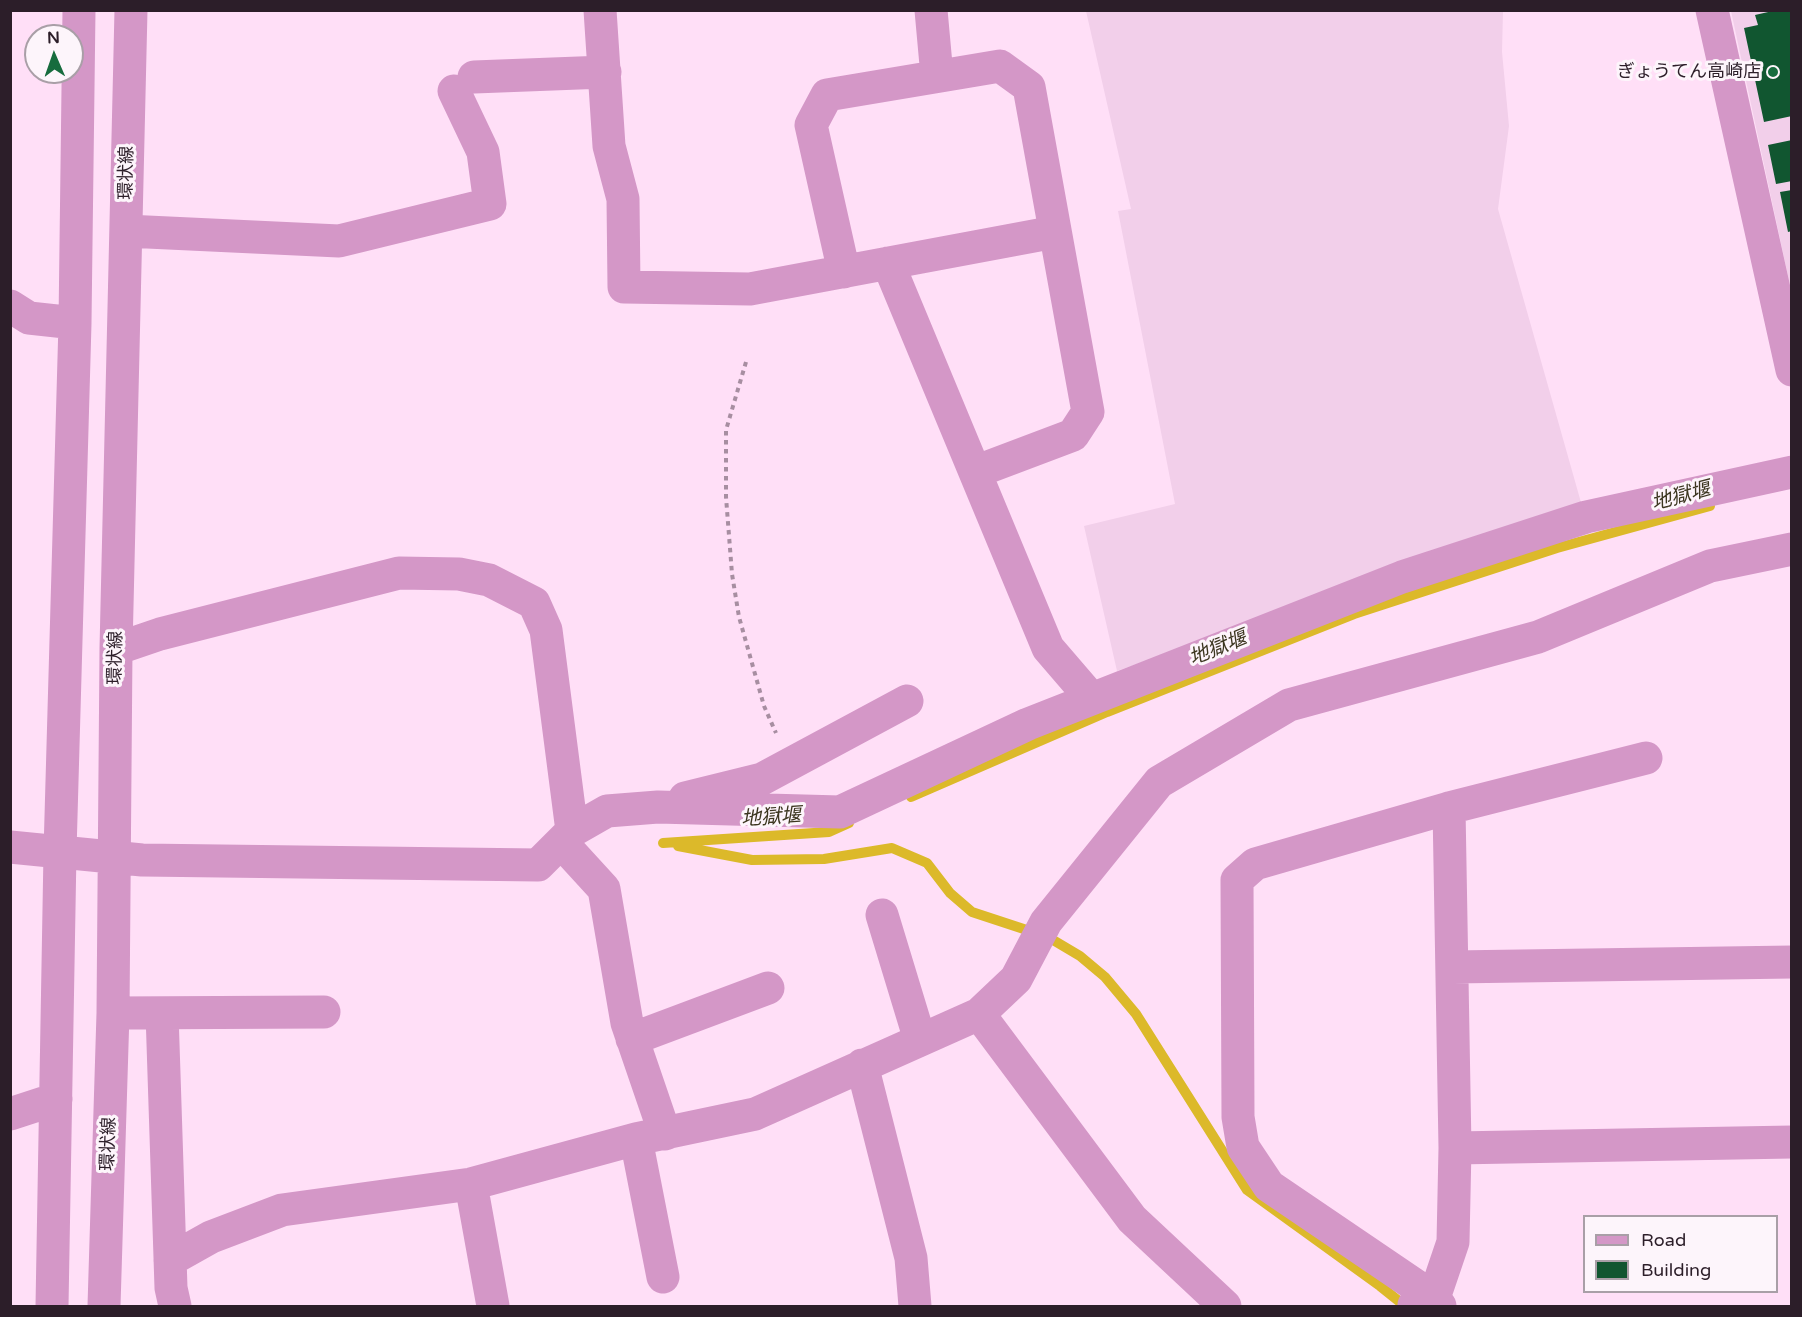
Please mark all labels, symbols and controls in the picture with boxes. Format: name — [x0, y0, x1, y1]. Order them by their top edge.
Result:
north arrow — [24, 24, 84, 84]
text: N — [47, 28, 60, 48]
place label: ぎょうてん高崎店 — [1617, 61, 1761, 83]
marker: ぎょうてん高崎店 — [1766, 65, 1780, 79]
street label: 環状線 — [116, 146, 138, 200]
water label: 地獄堰 — [1649, 478, 1713, 516]
water label: 地獄堰 — [1186, 627, 1250, 671]
street label: 環状線 — [105, 631, 127, 685]
water label: 地獄堰 — [740, 804, 802, 832]
street label: 環状線 — [97, 1117, 121, 1171]
legend — [1583, 1215, 1778, 1293]
text: Road — [1641, 1229, 1686, 1251]
text: Building — [1641, 1259, 1711, 1281]

